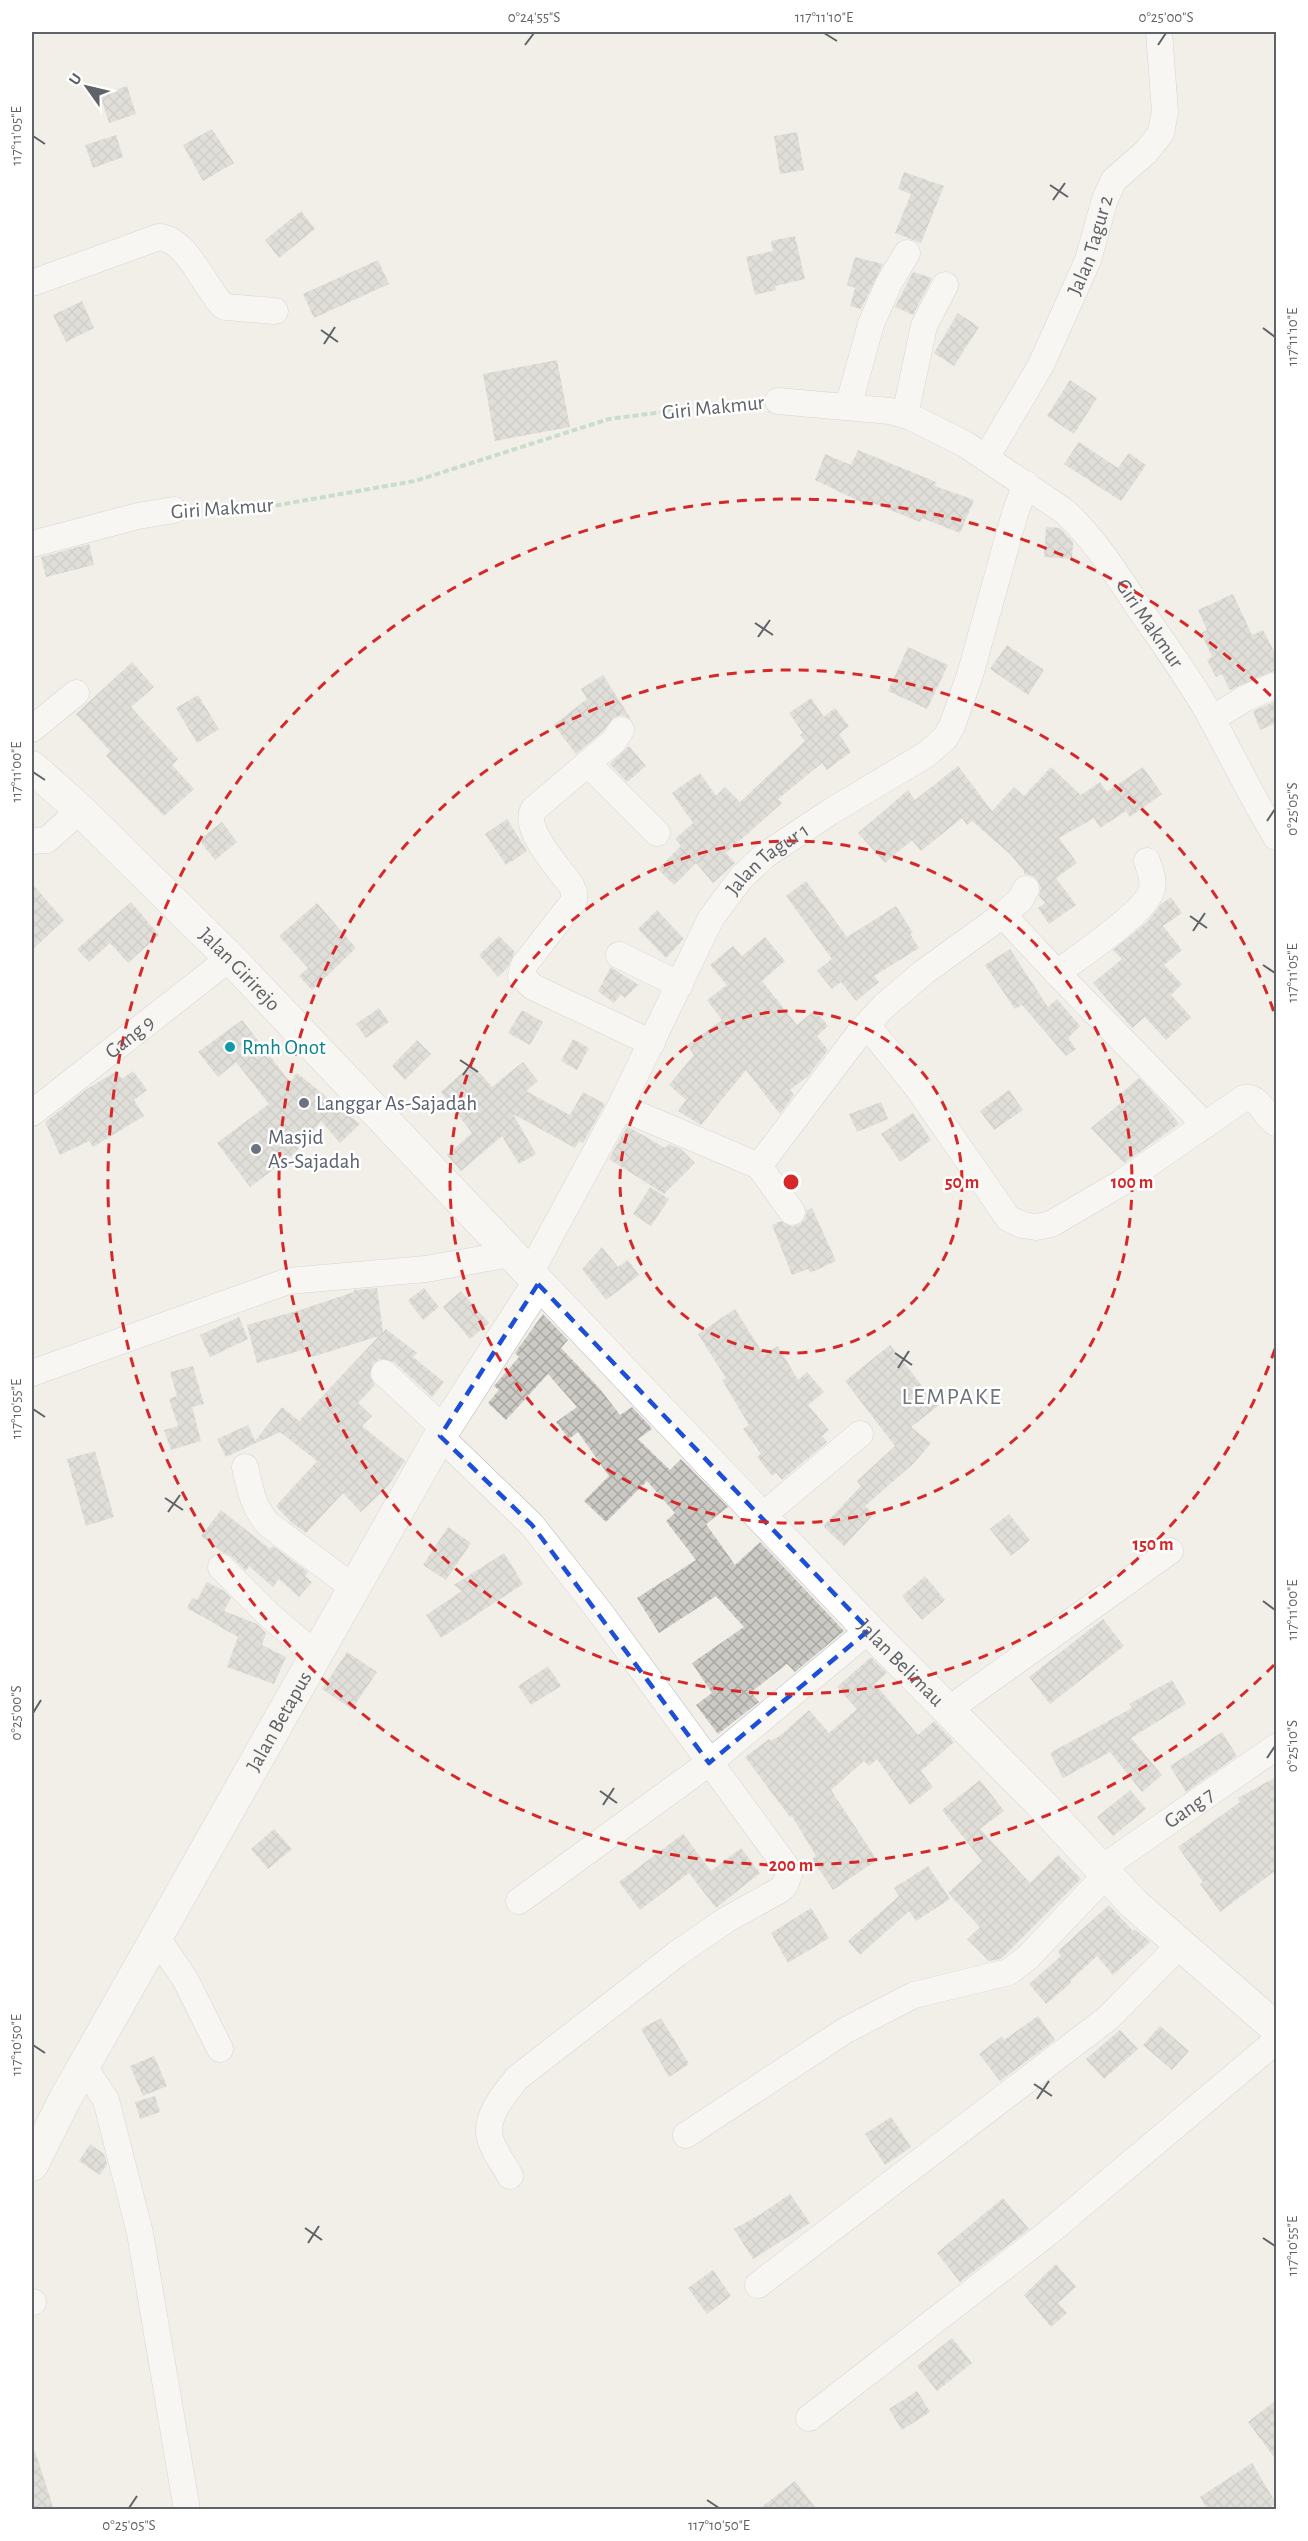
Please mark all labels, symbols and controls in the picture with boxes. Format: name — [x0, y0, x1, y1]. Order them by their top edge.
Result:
text: 0°24'55"S — [508, 10, 560, 25]
text: 117°11'10"E — [795, 10, 853, 25]
text: 0°25'00"S — [1138, 10, 1194, 25]
north arrow — [57, 57, 117, 117]
text: U — [66, 70, 85, 88]
text: 117°11'05"E — [9, 106, 24, 166]
street label: Jalan Tagur 2 — [1064, 193, 1117, 298]
text: 117°11'10"E — [1285, 308, 1300, 366]
street label: Giri Makmur — [661, 392, 765, 423]
street label: Giri Makmur — [170, 494, 274, 523]
street label: Giri Makmur — [1112, 575, 1187, 672]
text: 117°11'00"E — [9, 741, 24, 803]
text: 0°25'05"S — [1285, 782, 1300, 836]
street label: Jalan Tagur 1 — [722, 819, 813, 900]
street label: Jalan Girirejo — [195, 924, 284, 1015]
text: 117°11'05"E — [1285, 943, 1300, 1003]
street label: Gang 9 — [101, 1011, 159, 1063]
place label: Rmh Onot — [242, 1037, 326, 1058]
marker: Rmh Onot — [223, 1040, 237, 1054]
place label: Langgar As-Sajadah — [316, 1093, 477, 1114]
marker: Langgar As-Sajadah — [297, 1096, 311, 1110]
place label: Masjid As-Sajadah — [268, 1127, 360, 1172]
marker: Masjid As-Sajadah — [249, 1142, 263, 1156]
centre of rings — [781, 1172, 801, 1192]
text: 50 m — [945, 1174, 979, 1192]
text: 100 m — [1111, 1174, 1153, 1192]
text: 117°10'55"E — [9, 1379, 24, 1439]
district label: LEMPAKE — [902, 1385, 1002, 1409]
text: 150 m — [1133, 1536, 1173, 1554]
text: 117°11'00"E — [1285, 1579, 1300, 1641]
street label: Jalan Belimau — [853, 1615, 948, 1711]
street label: Jalan Betapus — [243, 1668, 316, 1775]
text: 0°25'00"S — [9, 1685, 24, 1741]
text: 0°25'10"S — [1285, 1720, 1300, 1772]
street label: Gang 7 — [1161, 1783, 1218, 1832]
text: 200 m — [769, 1857, 813, 1875]
text: 117°10'50"E — [9, 2014, 24, 2076]
text: 117°10'55"E — [1285, 2216, 1300, 2276]
text: 0°25'05"S — [102, 2518, 156, 2533]
text: 117°10'50"E — [688, 2518, 750, 2533]

